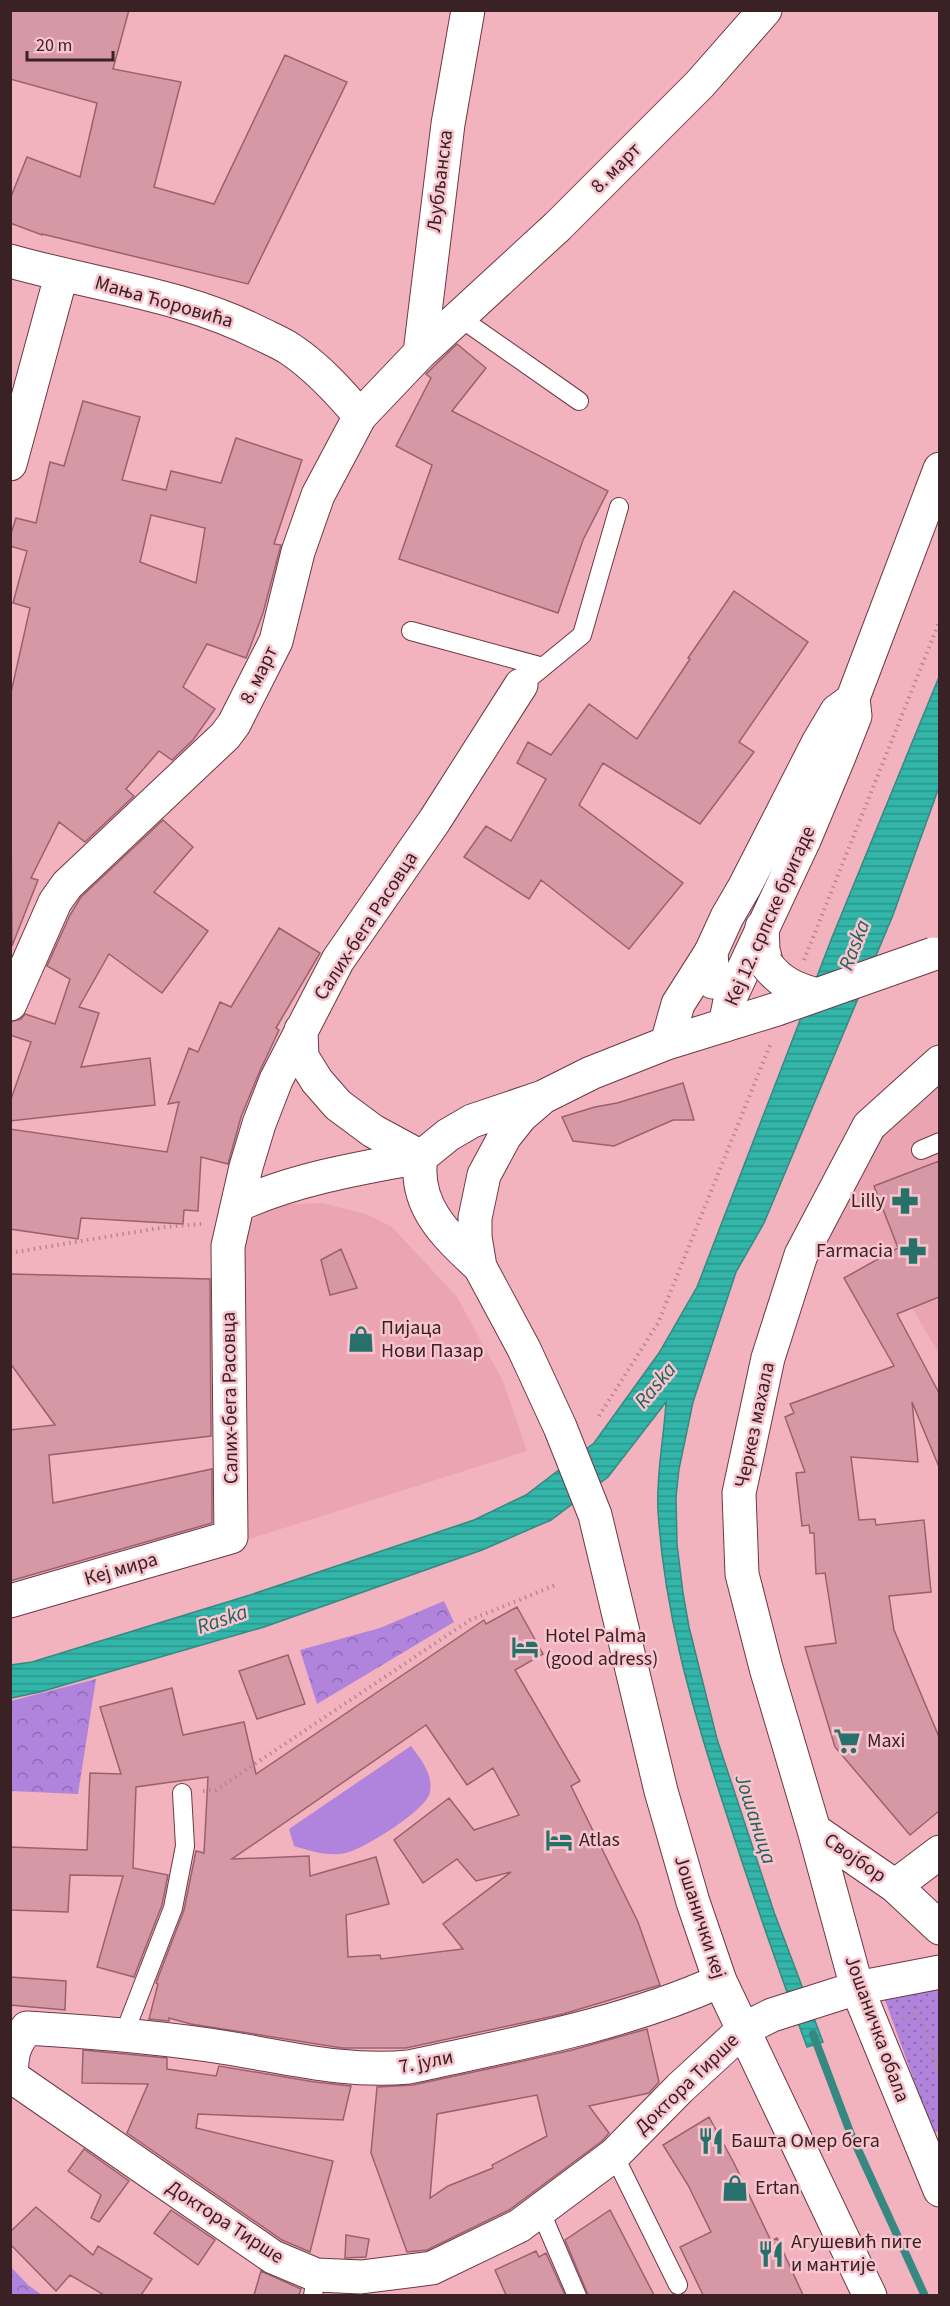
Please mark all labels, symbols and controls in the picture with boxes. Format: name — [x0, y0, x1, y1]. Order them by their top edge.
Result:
scale bar — [27, 24, 112, 62]
text: 20 m — [36, 33, 72, 58]
street label: Љубљанска — [420, 128, 460, 234]
street label: 8. март — [584, 136, 648, 200]
street label: Мања Ћоровића — [91, 269, 237, 335]
street label: 8. март — [233, 641, 285, 709]
street label: Кеј 12. српске бригаде — [718, 821, 822, 1011]
street label: Салих-бега Расовца — [307, 846, 425, 1006]
water label: Raska — [831, 915, 877, 975]
pharmacy icon: Lilly — [890, 1186, 920, 1216]
place label: Lilly — [851, 1187, 886, 1215]
pharmacy icon: Farmacia — [898, 1236, 928, 1266]
place label: Farmacia — [816, 1237, 893, 1265]
street label: Салих-бега Расовца — [214, 1312, 246, 1484]
place label: Пијаца Нови Пазар — [381, 1314, 484, 1365]
shop icon: Пијаца Нови Пазар — [346, 1324, 376, 1354]
water label: Raska — [627, 1355, 683, 1415]
street label: Черкез махала — [728, 1360, 782, 1490]
street label: Кеј мира — [81, 1545, 161, 1593]
water label: Raska — [193, 1596, 251, 1642]
place label: Hotel Palma (good adress) — [545, 1622, 658, 1673]
hotel icon: Hotel Palma (good adress) — [510, 1632, 540, 1662]
supermarket icon: Maxi — [832, 1726, 862, 1756]
place label: Maxi — [867, 1727, 905, 1755]
water label: Јошаница — [727, 1769, 785, 1868]
hotel icon: Atlas — [544, 1825, 574, 1855]
place label: Atlas — [579, 1826, 620, 1854]
street label: Својбор — [818, 1826, 892, 1890]
street label: Јошанички кеј — [667, 1852, 733, 1982]
street label: Јошаничка обала — [837, 1952, 917, 2106]
street label: Доктора Тирше — [629, 2027, 745, 2141]
street label: 7. јули — [396, 2043, 456, 2081]
restaurant icon: Башта Омер бега — [696, 2126, 726, 2156]
place label: Башта Омер бега — [731, 2127, 880, 2155]
street label: Доктора Тирше — [161, 2173, 289, 2271]
shop icon: Ertan — [720, 2173, 750, 2203]
place label: Ertan — [755, 2174, 800, 2202]
place label: Агушевић пите и мантије — [791, 2228, 922, 2279]
restaurant icon: Агушевић пите и мантије — [756, 2239, 786, 2269]

